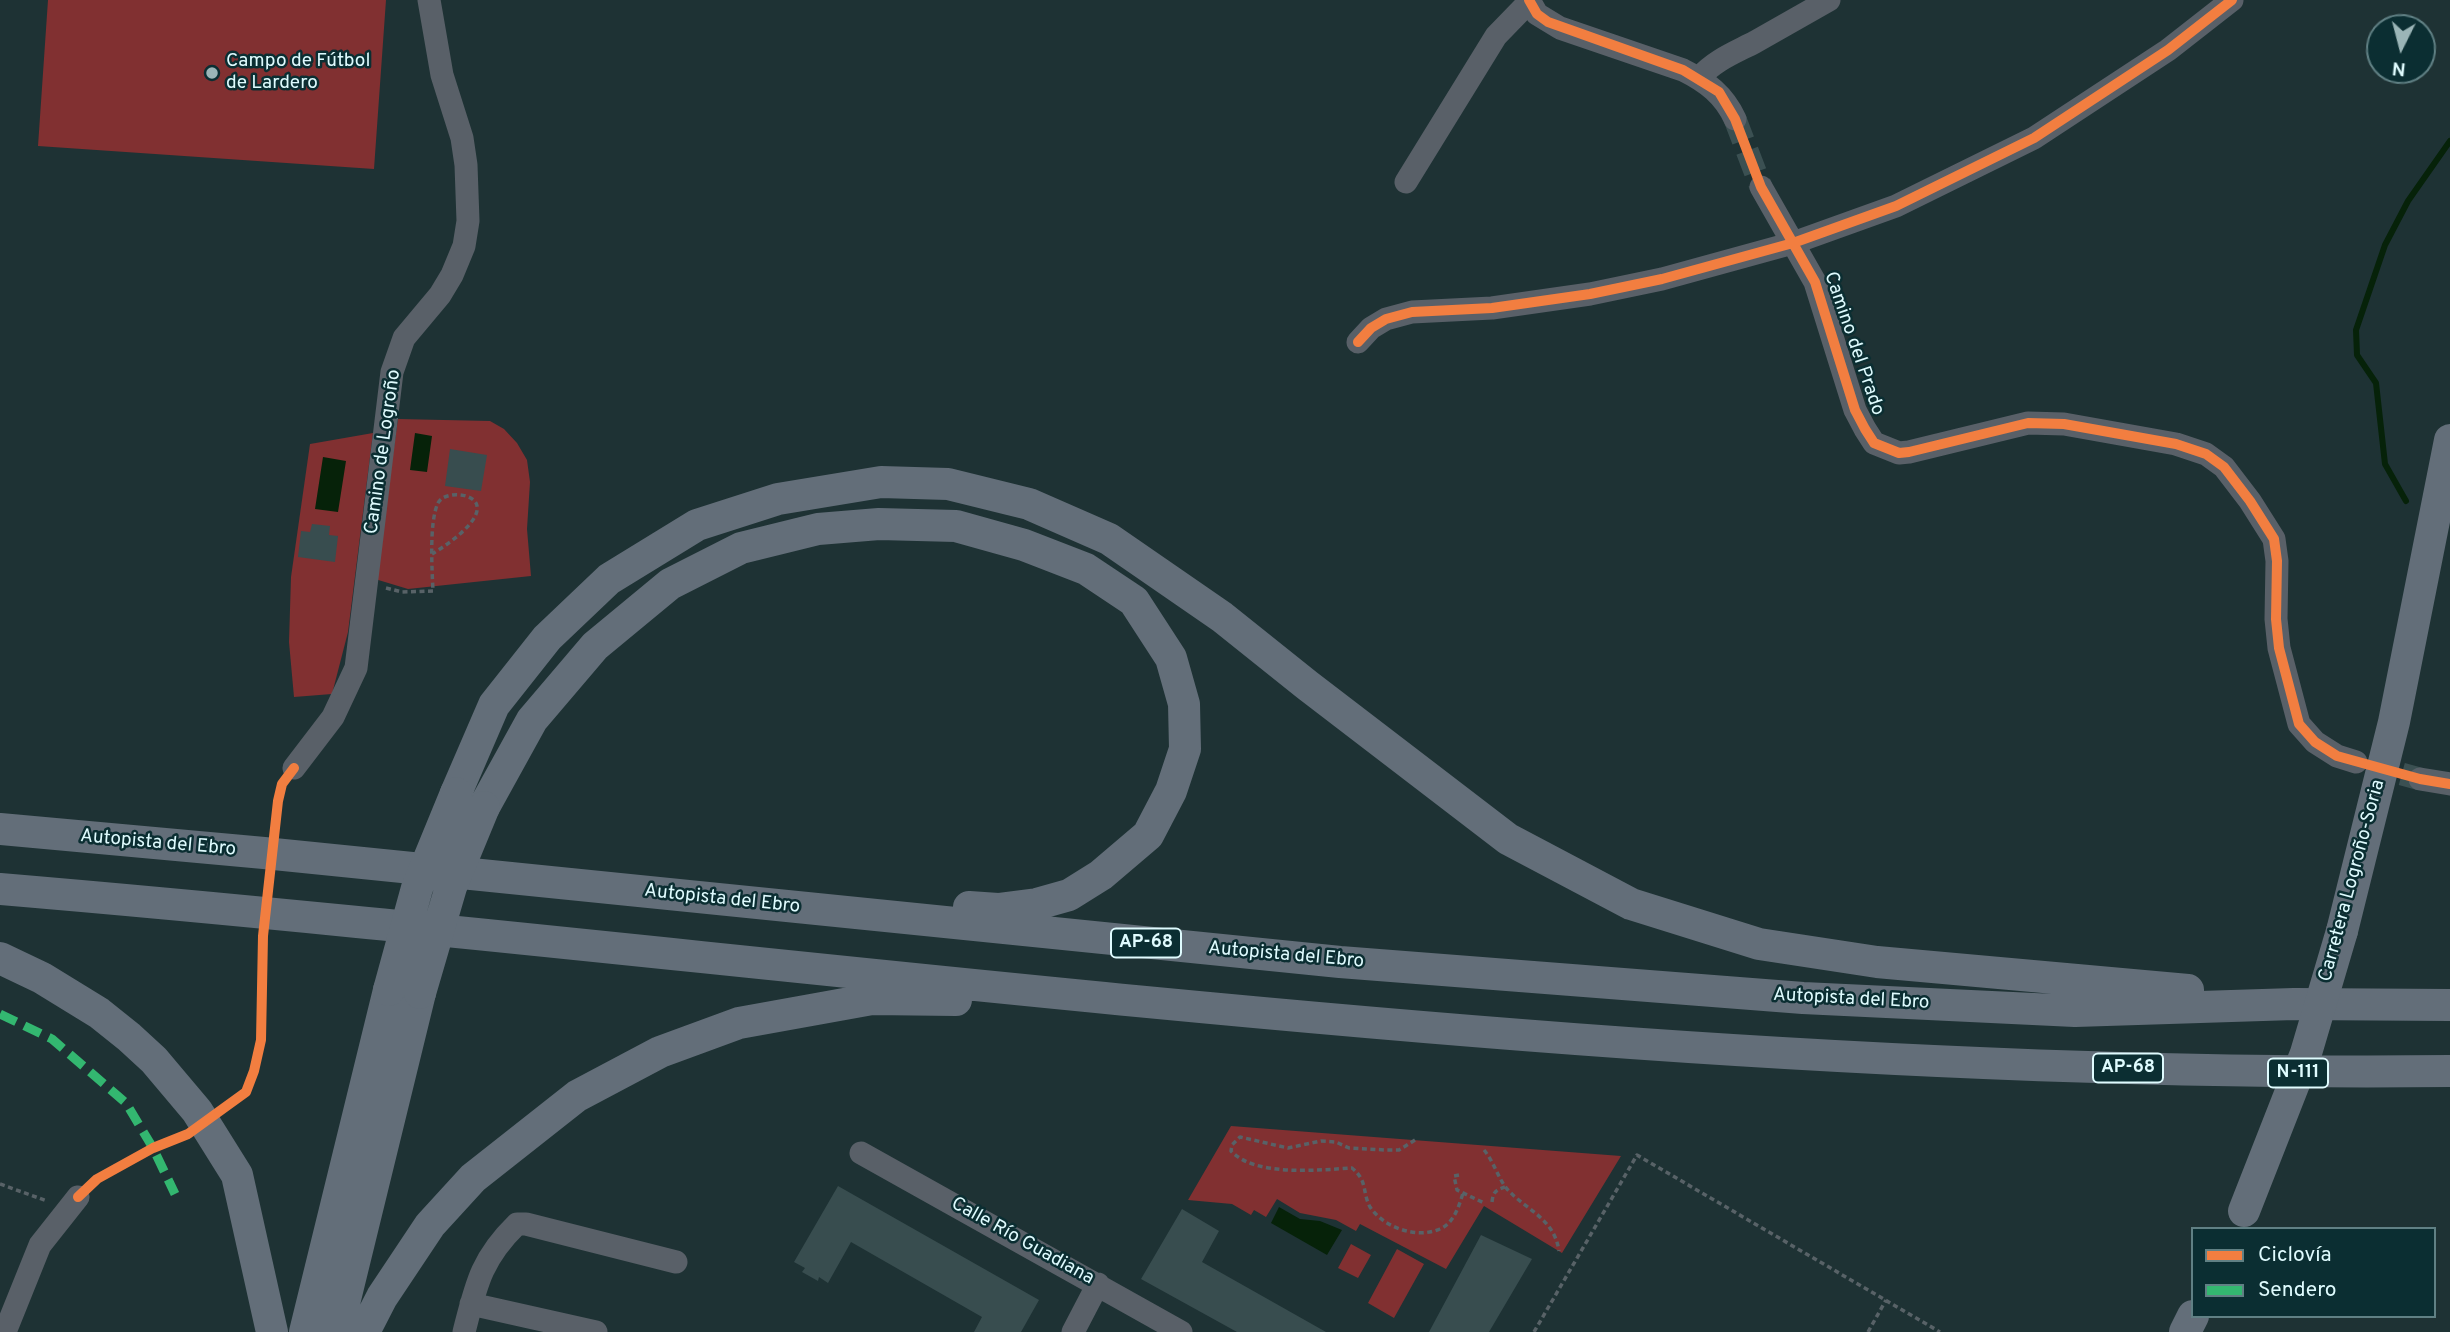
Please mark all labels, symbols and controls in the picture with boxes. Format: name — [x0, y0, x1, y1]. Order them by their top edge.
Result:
north arrow — [2366, 14, 2436, 84]
place label: Campo de Fútbol de Lardero — [226, 51, 370, 95]
text: N — [2391, 55, 2407, 81]
marker: Campo de Fútbol de Lardero — [204, 65, 220, 81]
street label: Camino del Prado — [1818, 269, 1888, 419]
street label: Camino de Logroño — [361, 368, 407, 536]
street label: Carretera Logroño-Soria — [2315, 778, 2391, 984]
street label: Autopista del Ebro — [79, 826, 237, 862]
street label: Autopista del Ebro — [643, 880, 801, 920]
road number: AP-68 — [1111, 928, 1181, 958]
street label: Autopista del Ebro — [1207, 938, 1365, 974]
street label: Autopista del Ebro — [1772, 985, 1930, 1015]
road number: AP-68 — [2093, 1054, 2163, 1083]
road number: N-111 — [2268, 1058, 2328, 1088]
street label: Calle Río Guadiana — [946, 1193, 1098, 1291]
legend — [2191, 1227, 2436, 1318]
text: Ciclovía — [2258, 1242, 2332, 1269]
text: Sendero — [2258, 1277, 2337, 1304]

